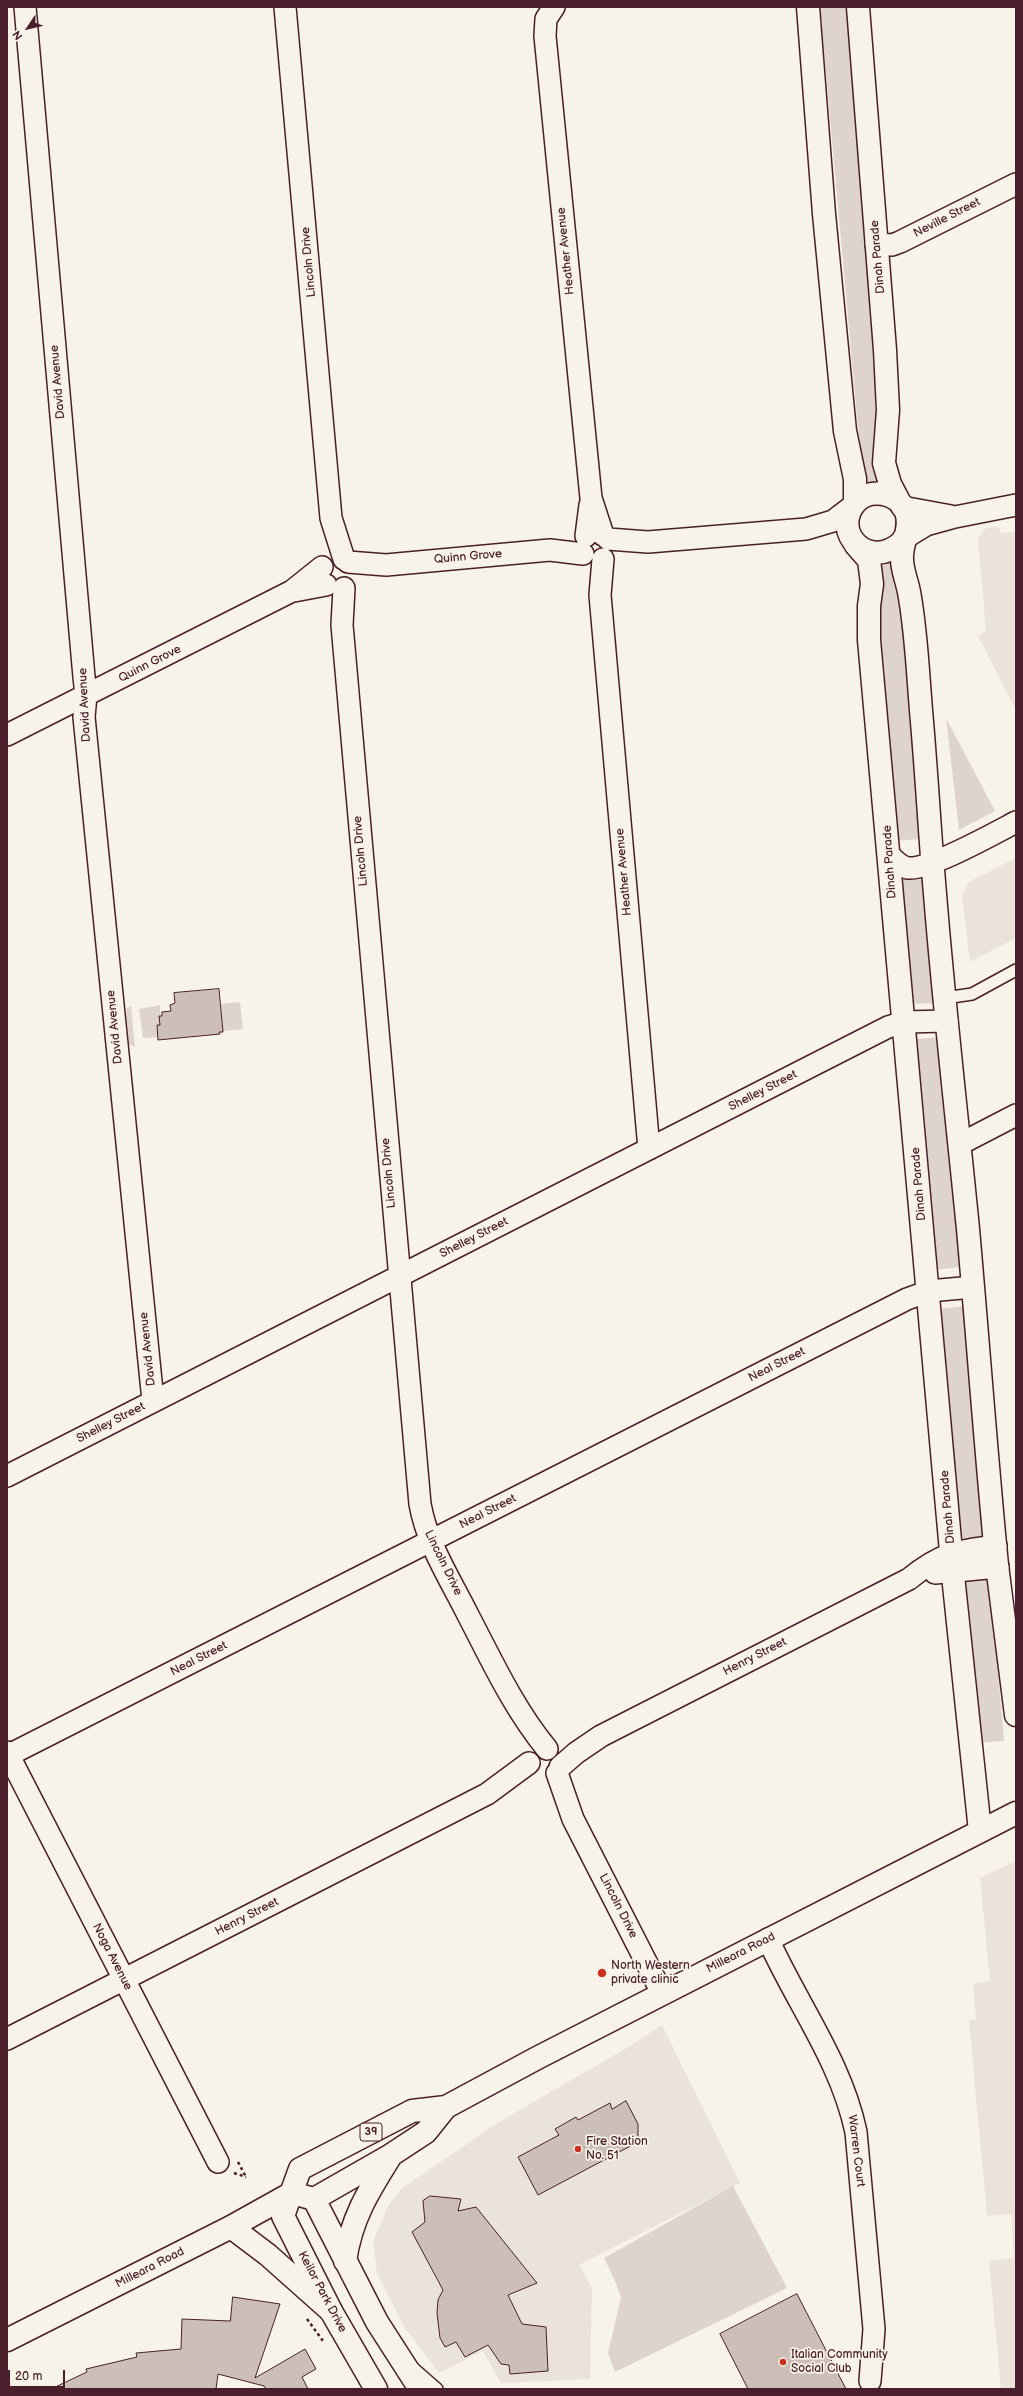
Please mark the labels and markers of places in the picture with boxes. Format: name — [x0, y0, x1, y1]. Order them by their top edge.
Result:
place label: North Western private clinic — [611, 1959, 690, 1987]
marker: North Western private clinic — [596, 1967, 608, 1979]
place label: Fire Station No. 51 — [586, 2135, 648, 2163]
marker: Fire Station No. 51 — [573, 2144, 583, 2154]
place label: Italian Community Social Club — [791, 2348, 888, 2376]
marker: Italian Community Social Club — [778, 2357, 788, 2367]

